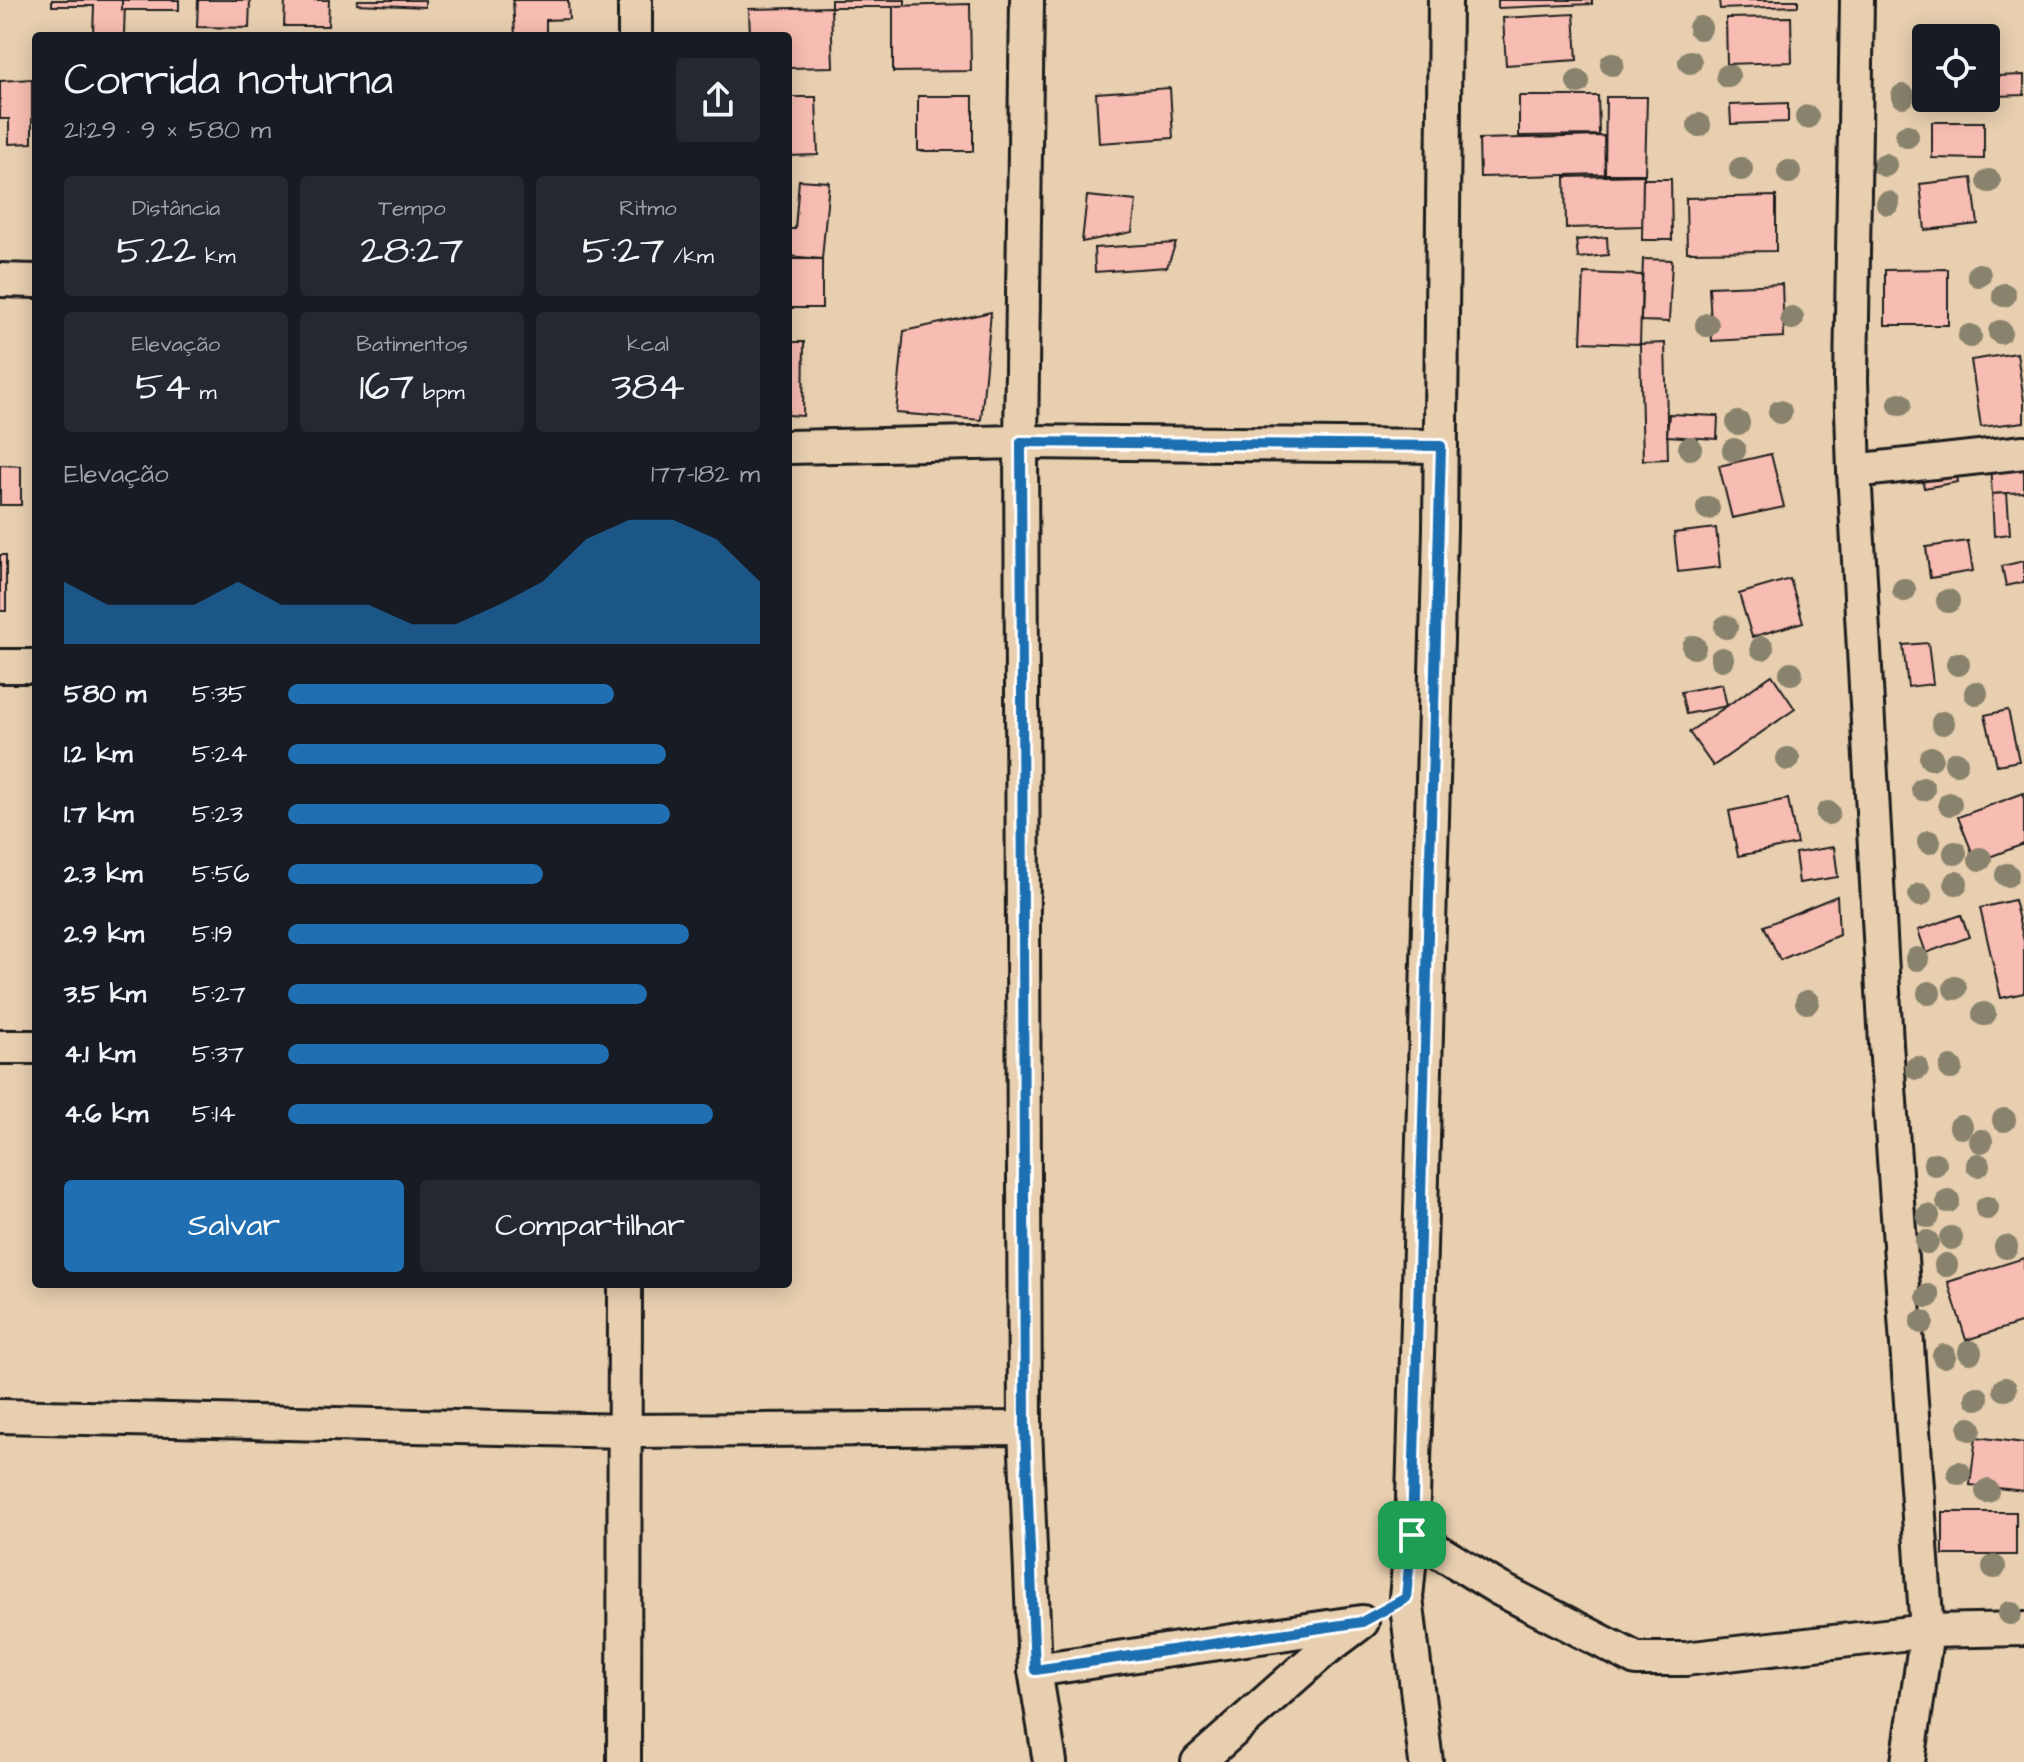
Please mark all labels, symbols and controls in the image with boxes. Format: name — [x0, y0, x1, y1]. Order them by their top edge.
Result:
map controls — [1912, 24, 2000, 112]
button: locate — [1912, 24, 2000, 112]
text: Corrida noturna — [64, 51, 393, 112]
button: share — [676, 58, 760, 142]
text: 21:29 · 9 × 580 m — [64, 112, 271, 148]
text: Distância — [132, 193, 220, 224]
text: Tempo — [378, 193, 446, 224]
text: Ritmo — [619, 193, 677, 224]
text: 5.22 — [116, 224, 196, 279]
text: 28:27 — [360, 224, 464, 279]
text: 5:27 — [582, 224, 665, 279]
text: km — [196, 241, 236, 272]
text: /km — [665, 241, 714, 272]
text: Elevação — [132, 329, 220, 360]
text: Batimentos — [356, 329, 468, 360]
text: kcal — [627, 329, 669, 360]
text: 54 — [135, 360, 191, 415]
text: 167 — [359, 360, 414, 415]
text: 384 — [611, 360, 685, 415]
text: m — [191, 377, 217, 408]
text: bpm — [414, 377, 465, 408]
text: Elevação — [64, 456, 169, 492]
text: 177–182 m — [651, 456, 760, 492]
text: 580 m — [64, 676, 146, 712]
text: 5:35 — [192, 676, 246, 712]
text: 1.2 km — [64, 736, 132, 772]
text: 5:24 — [192, 736, 247, 772]
text: 1.7 km — [64, 796, 134, 832]
text: 5:23 — [192, 796, 243, 832]
text: 2.3 km — [64, 856, 142, 892]
text: 5:56 — [192, 856, 249, 892]
text: 2.9 km — [64, 916, 144, 952]
text: 5:19 — [192, 916, 233, 952]
text: 3.5 km — [64, 976, 146, 1012]
text: 5:27 — [192, 976, 246, 1012]
text: 4.1 km — [64, 1036, 135, 1072]
text: 5:37 — [192, 1036, 244, 1072]
text: 4.6 km — [64, 1096, 148, 1132]
text: 5:14 — [192, 1096, 236, 1132]
button: Salvar — [64, 1180, 404, 1272]
button: Compartilhar — [420, 1180, 760, 1272]
pin — [1378, 1501, 1446, 1569]
icon: arrive — [1390, 1513, 1434, 1557]

